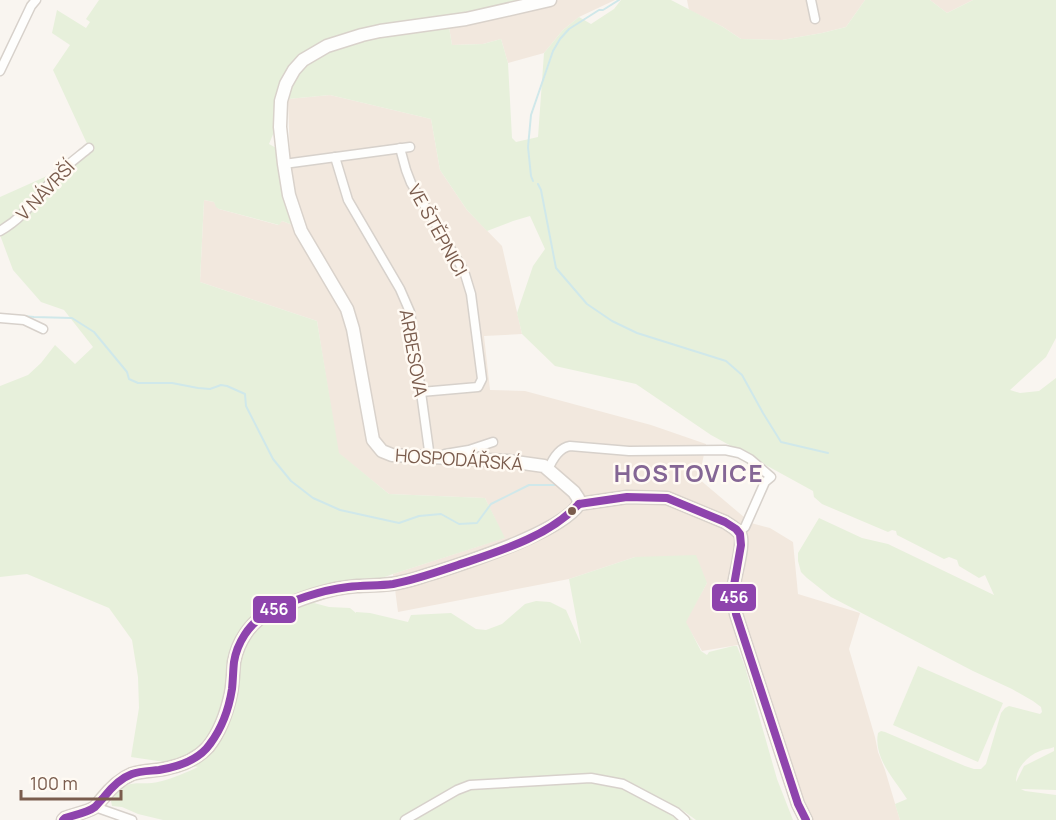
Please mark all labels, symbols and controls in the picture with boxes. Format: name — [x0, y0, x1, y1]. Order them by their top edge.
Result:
street label: V NÁVRŠÍ — [11, 155, 79, 225]
street label: VE ŠTĚPNICI — [403, 180, 473, 280]
street label: ARBESOVA — [395, 308, 434, 399]
street label: HOSPODÁŘSKÁ — [394, 443, 524, 475]
district label: HOSTOVICE — [614, 456, 764, 489]
unlabelled marker — [566, 505, 578, 517]
line badge: 456 — [711, 583, 757, 612]
text: 456 — [719, 586, 749, 608]
line badge: 456 — [252, 595, 297, 624]
text: 456 — [259, 598, 289, 620]
scale bar — [21, 763, 122, 801]
text: 100 m — [30, 771, 78, 795]

